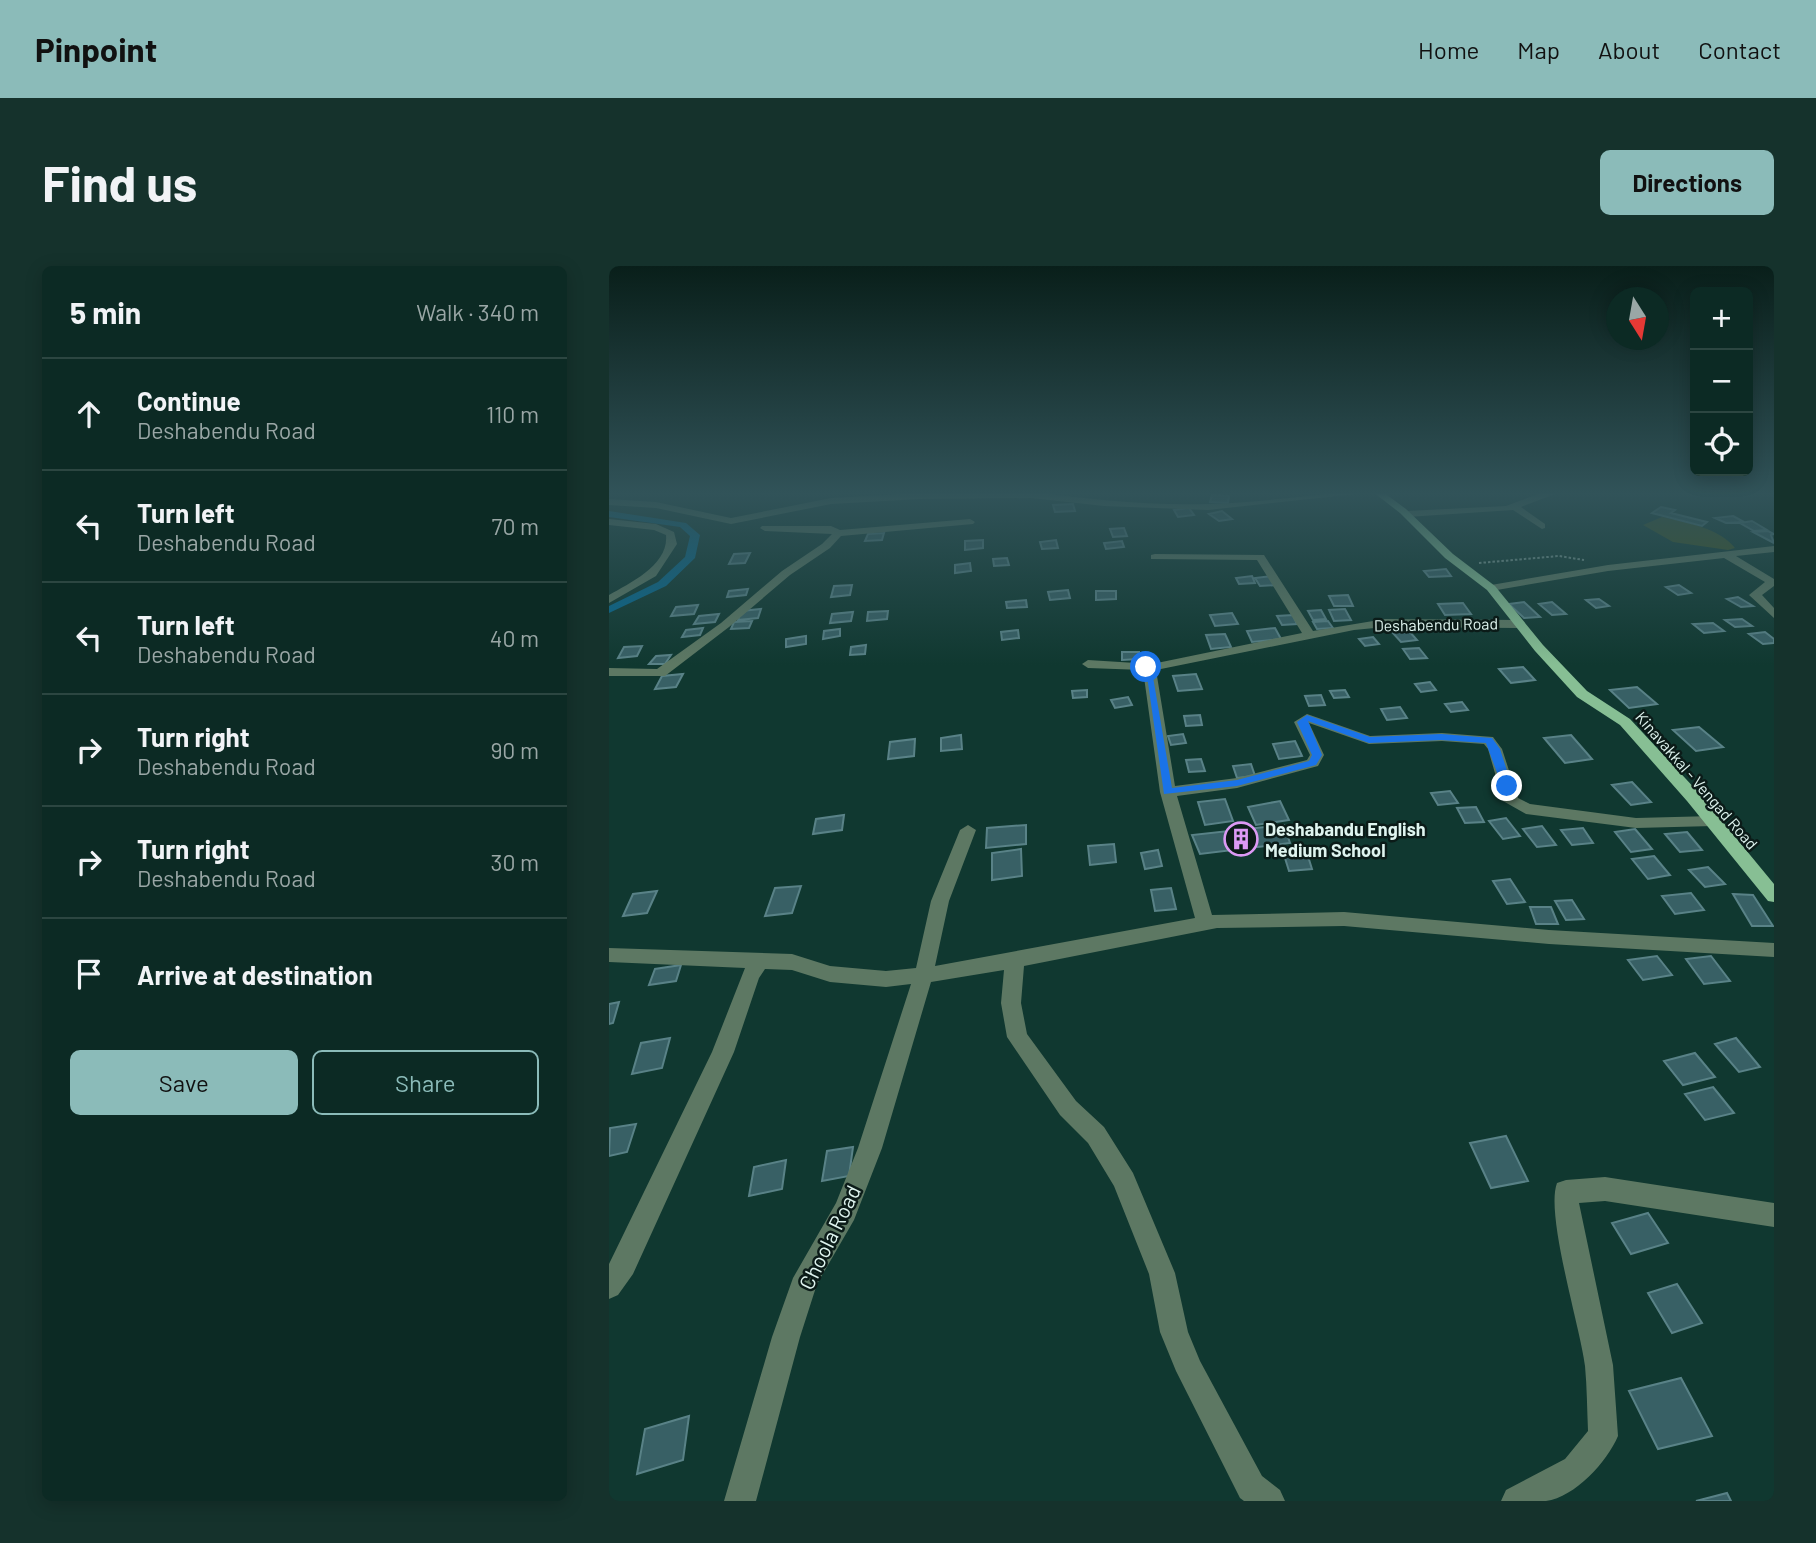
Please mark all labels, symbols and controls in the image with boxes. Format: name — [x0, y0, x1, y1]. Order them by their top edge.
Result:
text: Pinpoint — [35, 29, 157, 69]
text: Home — [1418, 35, 1479, 64]
text: Map — [1517, 35, 1560, 64]
text: About — [1598, 35, 1660, 64]
text: Contact — [1698, 35, 1781, 64]
button: Directions — [1600, 150, 1774, 215]
text: Find us — [42, 153, 197, 212]
north arrow — [1606, 287, 1669, 350]
map controls — [1690, 287, 1753, 476]
button: + — [1690, 287, 1753, 350]
text: 5 min — [70, 294, 141, 330]
text: Walk · 340 m — [416, 298, 539, 326]
button: − — [1690, 350, 1753, 413]
text: Continue — [137, 385, 241, 416]
icon: ahead — [70, 395, 108, 433]
text: 110 m — [486, 400, 539, 428]
button: locate — [1690, 413, 1753, 476]
text: Deshabendu Road — [137, 416, 316, 444]
text: Turn left — [137, 497, 235, 528]
icon: left — [70, 507, 108, 545]
text: 70 m — [492, 512, 539, 540]
text: Deshabendu Road — [137, 528, 316, 556]
text: Turn left — [137, 609, 235, 640]
street label: Deshabendu Road — [1374, 613, 1498, 635]
icon: left — [70, 619, 108, 657]
text: 40 m — [490, 624, 539, 652]
text: Deshabendu Road — [137, 640, 316, 668]
route start — [1130, 651, 1161, 682]
street label: Kinavakkal - Vengad Road — [1632, 707, 1762, 853]
text: Turn right — [137, 721, 250, 752]
icon: right — [70, 731, 108, 769]
text: 90 m — [490, 736, 539, 764]
text: Deshabendu Road — [137, 752, 316, 780]
route end — [1491, 770, 1522, 801]
place label: Deshabandu English Medium School — [1265, 818, 1426, 861]
building icon: Deshabandu English Medium School — [1222, 820, 1260, 858]
text: Turn right — [137, 833, 250, 864]
icon: right — [70, 843, 108, 881]
text: 30 m — [491, 848, 539, 876]
text: Deshabendu Road — [137, 864, 316, 892]
icon: arrive — [70, 955, 108, 993]
text: Arrive at destination — [137, 959, 373, 990]
button: Save — [70, 1050, 298, 1115]
button: Share — [312, 1050, 539, 1115]
street label: Choola Road — [793, 1181, 865, 1293]

